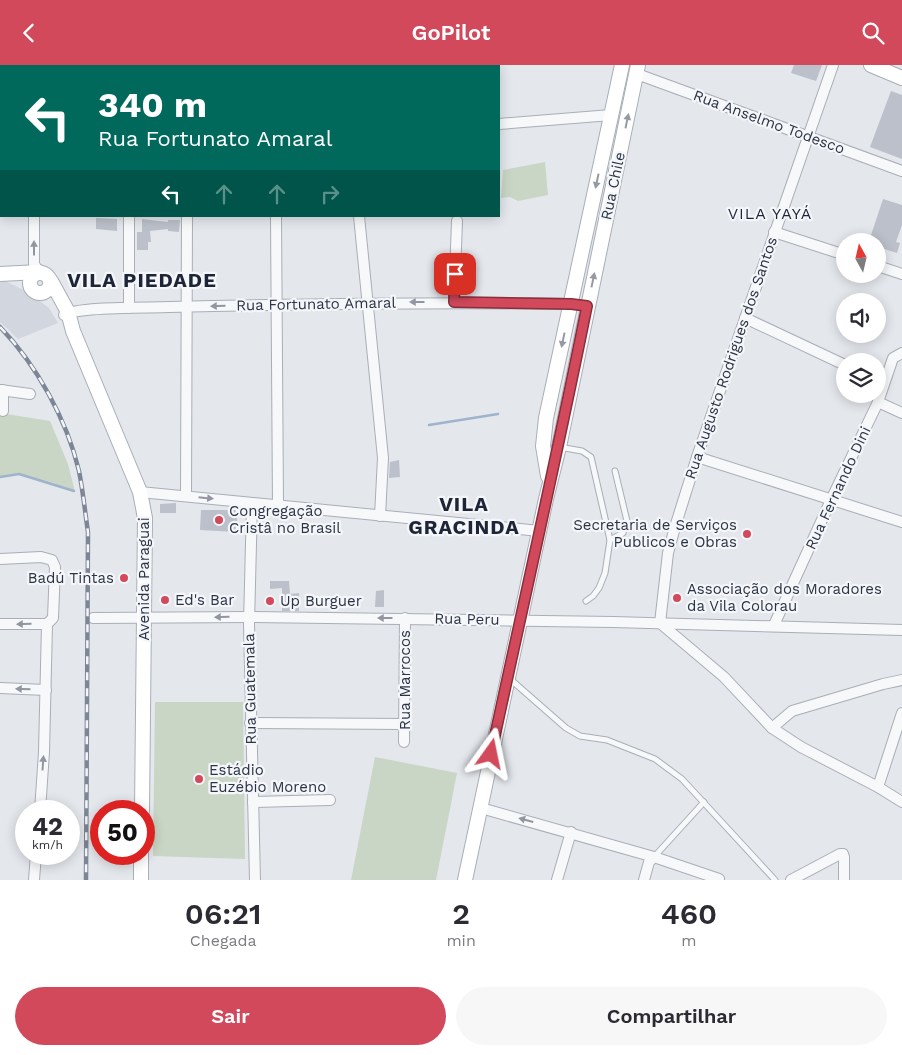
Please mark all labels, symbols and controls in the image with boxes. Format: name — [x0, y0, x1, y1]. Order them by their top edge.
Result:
icon: back — [15, 19, 43, 47]
icon: search — [859, 19, 887, 47]
text: GoPilot — [412, 20, 490, 45]
text: 340 m — [98, 84, 207, 126]
icon: left — [15, 85, 80, 150]
street label: Rua Anselmo Todesco — [691, 86, 847, 158]
one-way arrow — [623, 113, 631, 129]
text: Rua Fortunato Amaral — [98, 126, 332, 151]
street label: Rua Chile — [597, 150, 629, 222]
one-way arrow — [593, 174, 601, 190]
icon: left — [157, 180, 185, 208]
icon: ahead — [210, 180, 238, 208]
icon: ahead — [263, 180, 291, 208]
icon: right — [316, 180, 344, 208]
district label: VILA YAYÁ — [728, 204, 812, 223]
north arrow — [836, 233, 886, 283]
map controls — [836, 233, 886, 403]
street label: Rua Augusto Rodrigues dos Santos — [681, 234, 781, 482]
one-way arrow — [30, 240, 38, 256]
pin — [434, 253, 476, 295]
icon: arrive — [441, 260, 469, 288]
district label: VILA PIEDADE — [67, 268, 217, 292]
one-way arrow — [589, 272, 597, 288]
button: sound — [836, 293, 886, 343]
street label: Rua Fortunato Amaral — [236, 294, 396, 314]
one-way arrow — [409, 298, 425, 306]
one-way arrow — [210, 302, 226, 310]
one-way arrow — [559, 332, 567, 348]
button: layers — [836, 353, 886, 403]
street label: Rua Fernando Dini — [802, 423, 874, 553]
district label: VILA GRACINDA — [408, 492, 520, 539]
one-way arrow — [198, 494, 214, 502]
place label: Congregação Cristâ no Brasil — [229, 502, 341, 537]
marker: Congregação Cristâ no Brasil — [213, 514, 225, 526]
place label: Secretaria de Serviços Publicos e Obras — [573, 516, 737, 551]
street label: Avenida Paraguai — [135, 517, 153, 641]
marker: Secretaria de Serviços Publicos e Obras — [741, 528, 753, 540]
place label: Badú Tintas — [28, 569, 114, 587]
marker: Badú Tintas — [118, 572, 130, 584]
place label: Associação dos Moradores da Vila Colorau — [687, 580, 882, 615]
place label: Ed's Bar — [175, 591, 234, 609]
place label: Up Burguer — [280, 592, 362, 610]
marker: Associação dos Moradores da Vila Colorau — [671, 592, 683, 604]
marker: Ed's Bar — [159, 594, 171, 606]
marker: Up Burguer — [264, 595, 276, 607]
street label: Rua Peru — [434, 609, 500, 629]
one-way arrow — [214, 613, 230, 621]
one-way arrow — [376, 614, 392, 622]
one-way arrow — [15, 620, 31, 628]
street label: Rua Marrocos — [396, 630, 414, 730]
street label: Rua Guatemala — [240, 633, 260, 745]
one-way arrow — [15, 685, 31, 693]
position arrow — [464, 727, 516, 779]
one-way arrow — [40, 754, 48, 770]
place label: Estádio Euzébio Moreno — [209, 761, 326, 796]
marker: Estádio Euzébio Moreno — [193, 773, 205, 785]
speed limit sign: 50 — [90, 800, 155, 865]
text: 42 — [32, 812, 63, 841]
one-way arrow — [518, 816, 533, 824]
text: km/h — [32, 838, 63, 852]
text: 06:21 — [185, 896, 262, 931]
text: 2 — [452, 896, 470, 931]
text: 460 — [661, 896, 717, 931]
text: Chegada — [190, 931, 257, 950]
text: min — [446, 931, 476, 950]
text: m — [681, 931, 697, 950]
button: Sair — [15, 987, 446, 1045]
button: Compartilhar — [456, 987, 887, 1045]

